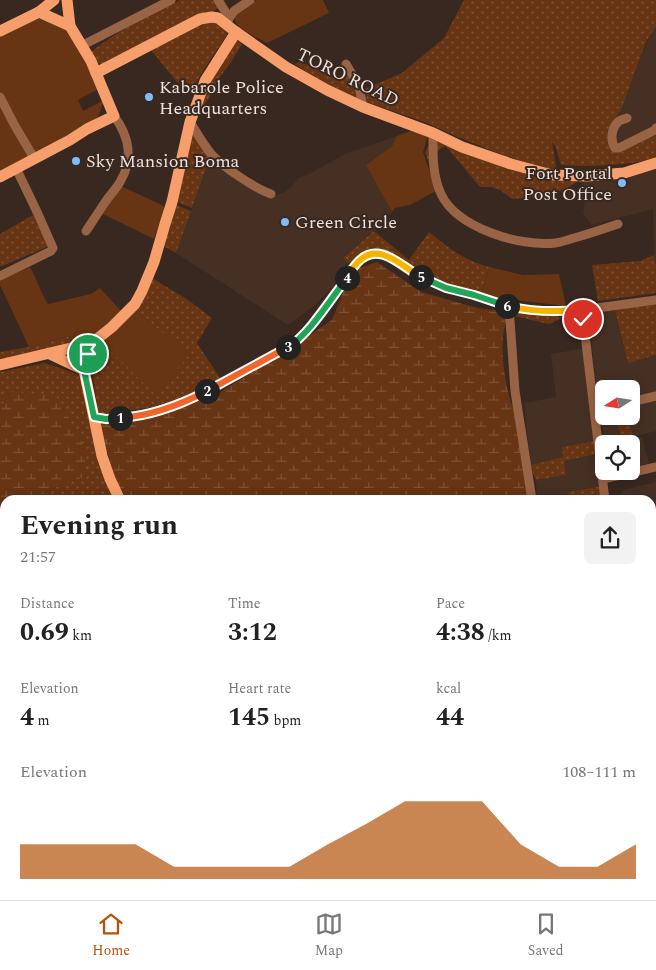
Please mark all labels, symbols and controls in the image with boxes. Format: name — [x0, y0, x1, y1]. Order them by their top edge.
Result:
street label: TORO ROAD — [292, 41, 404, 114]
place label: Kabarole Police Headquarters — [159, 74, 284, 122]
marker: Kabarole Police Headquarters — [143, 91, 155, 103]
place label: Sky Mansion Boma — [86, 148, 240, 175]
marker: Sky Mansion Boma — [70, 155, 82, 167]
place label: Fort Portal Post Office — [523, 160, 612, 208]
marker: Fort Portal Post Office — [616, 177, 628, 189]
place label: Green Circle — [295, 209, 397, 236]
marker: Green Circle — [279, 216, 291, 228]
pin: 5 — [408, 264, 434, 290]
pin: 4 — [334, 266, 360, 290]
text: 5 — [418, 267, 425, 288]
text: 4 — [344, 268, 351, 289]
pin: 6 — [494, 294, 520, 318]
text: 6 — [504, 296, 511, 317]
pin — [562, 298, 604, 340]
icon: check — [569, 305, 597, 333]
pin — [67, 333, 109, 375]
pin: 3 — [276, 334, 300, 360]
text: 3 — [285, 337, 292, 358]
icon: arrive — [74, 340, 102, 368]
pin: 2 — [194, 378, 220, 404]
north arrow — [595, 380, 640, 425]
map controls — [595, 380, 640, 480]
text: 2 — [204, 381, 211, 402]
pin: 1 — [108, 406, 132, 430]
text: 1 — [117, 408, 124, 429]
button: locate — [595, 435, 640, 480]
text: Evening run — [20, 504, 178, 547]
button: share — [584, 512, 636, 564]
text: 21:57 — [20, 545, 56, 569]
text: Distance — [20, 593, 75, 614]
text: Time — [228, 593, 261, 614]
text: Pace — [436, 593, 465, 614]
text: 0.69 — [20, 614, 69, 652]
text: 3:12 — [228, 614, 277, 652]
text: 4:38 — [436, 614, 485, 652]
text: km — [69, 625, 92, 646]
text: /km — [485, 625, 512, 646]
text: Elevation — [20, 678, 79, 699]
text: Heart rate — [228, 678, 291, 699]
text: kcal — [436, 678, 461, 699]
text: 4 — [20, 699, 34, 737]
text: 145 — [228, 699, 270, 737]
text: 44 — [436, 699, 464, 737]
text: m — [34, 710, 50, 731]
text: bpm — [270, 710, 301, 731]
text: Elevation — [20, 760, 87, 784]
text: 108–111 m — [562, 760, 636, 784]
tab: Home — [92, 910, 130, 961]
tab: Map — [315, 910, 343, 961]
tab: Saved — [528, 910, 564, 961]

